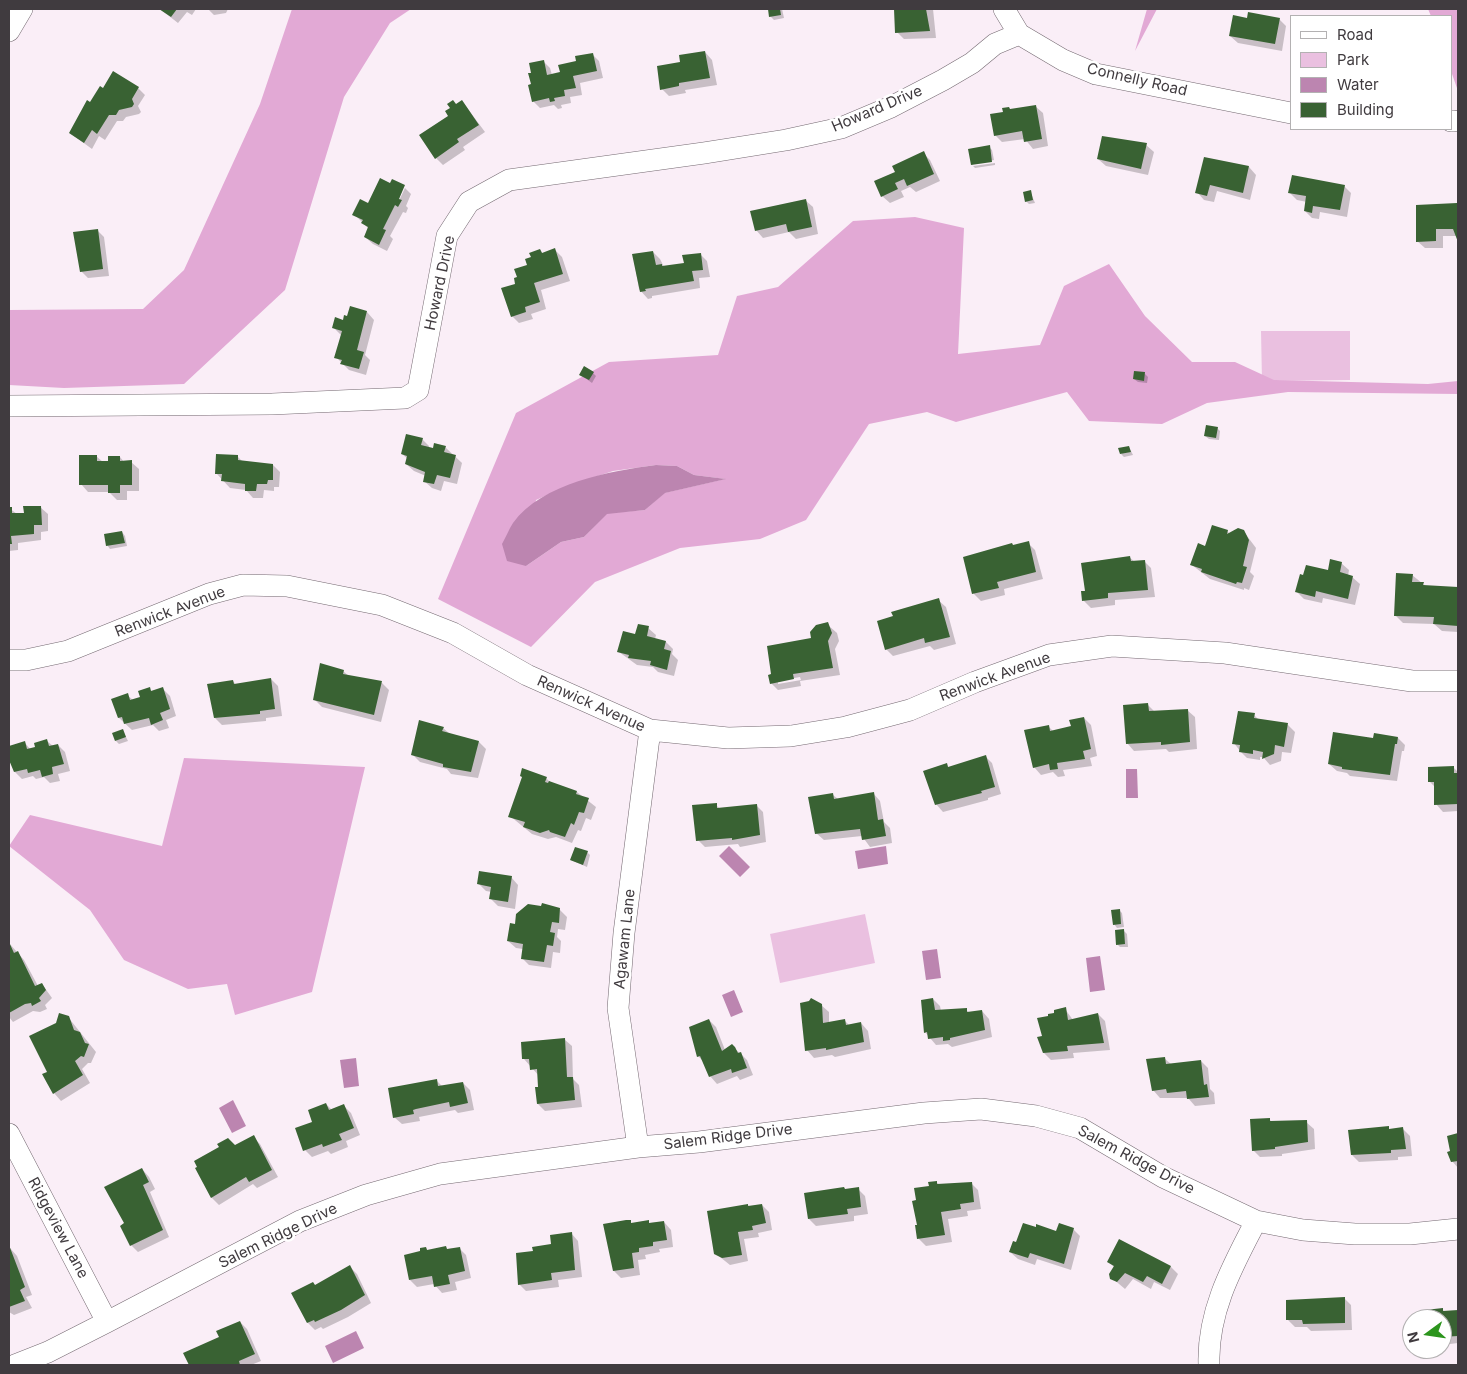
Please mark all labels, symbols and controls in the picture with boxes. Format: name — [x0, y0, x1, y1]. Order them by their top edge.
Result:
legend — [1290, 15, 1452, 130]
text: Road — [1337, 25, 1373, 44]
text: Park — [1337, 50, 1369, 69]
street label: Connelly Road — [1085, 60, 1189, 100]
text: Water — [1337, 75, 1379, 94]
street label: Howard Drive — [829, 82, 925, 136]
text: Building — [1337, 100, 1394, 119]
street label: Howard Drive — [421, 234, 459, 332]
street label: Renwick Avenue — [112, 583, 228, 641]
street label: Renwick Avenue — [937, 649, 1053, 705]
street label: Renwick Avenue — [534, 672, 648, 736]
street label: Agawam Lane — [611, 888, 639, 990]
street label: Salem Ridge Drive — [663, 1120, 793, 1154]
street label: Salem Ridge Drive — [1075, 1122, 1197, 1198]
street label: Ridgeview Lane — [24, 1174, 92, 1282]
street label: Salem Ridge Drive — [216, 1199, 340, 1273]
north arrow — [1402, 1309, 1452, 1359]
text: N — [1403, 1330, 1422, 1345]

